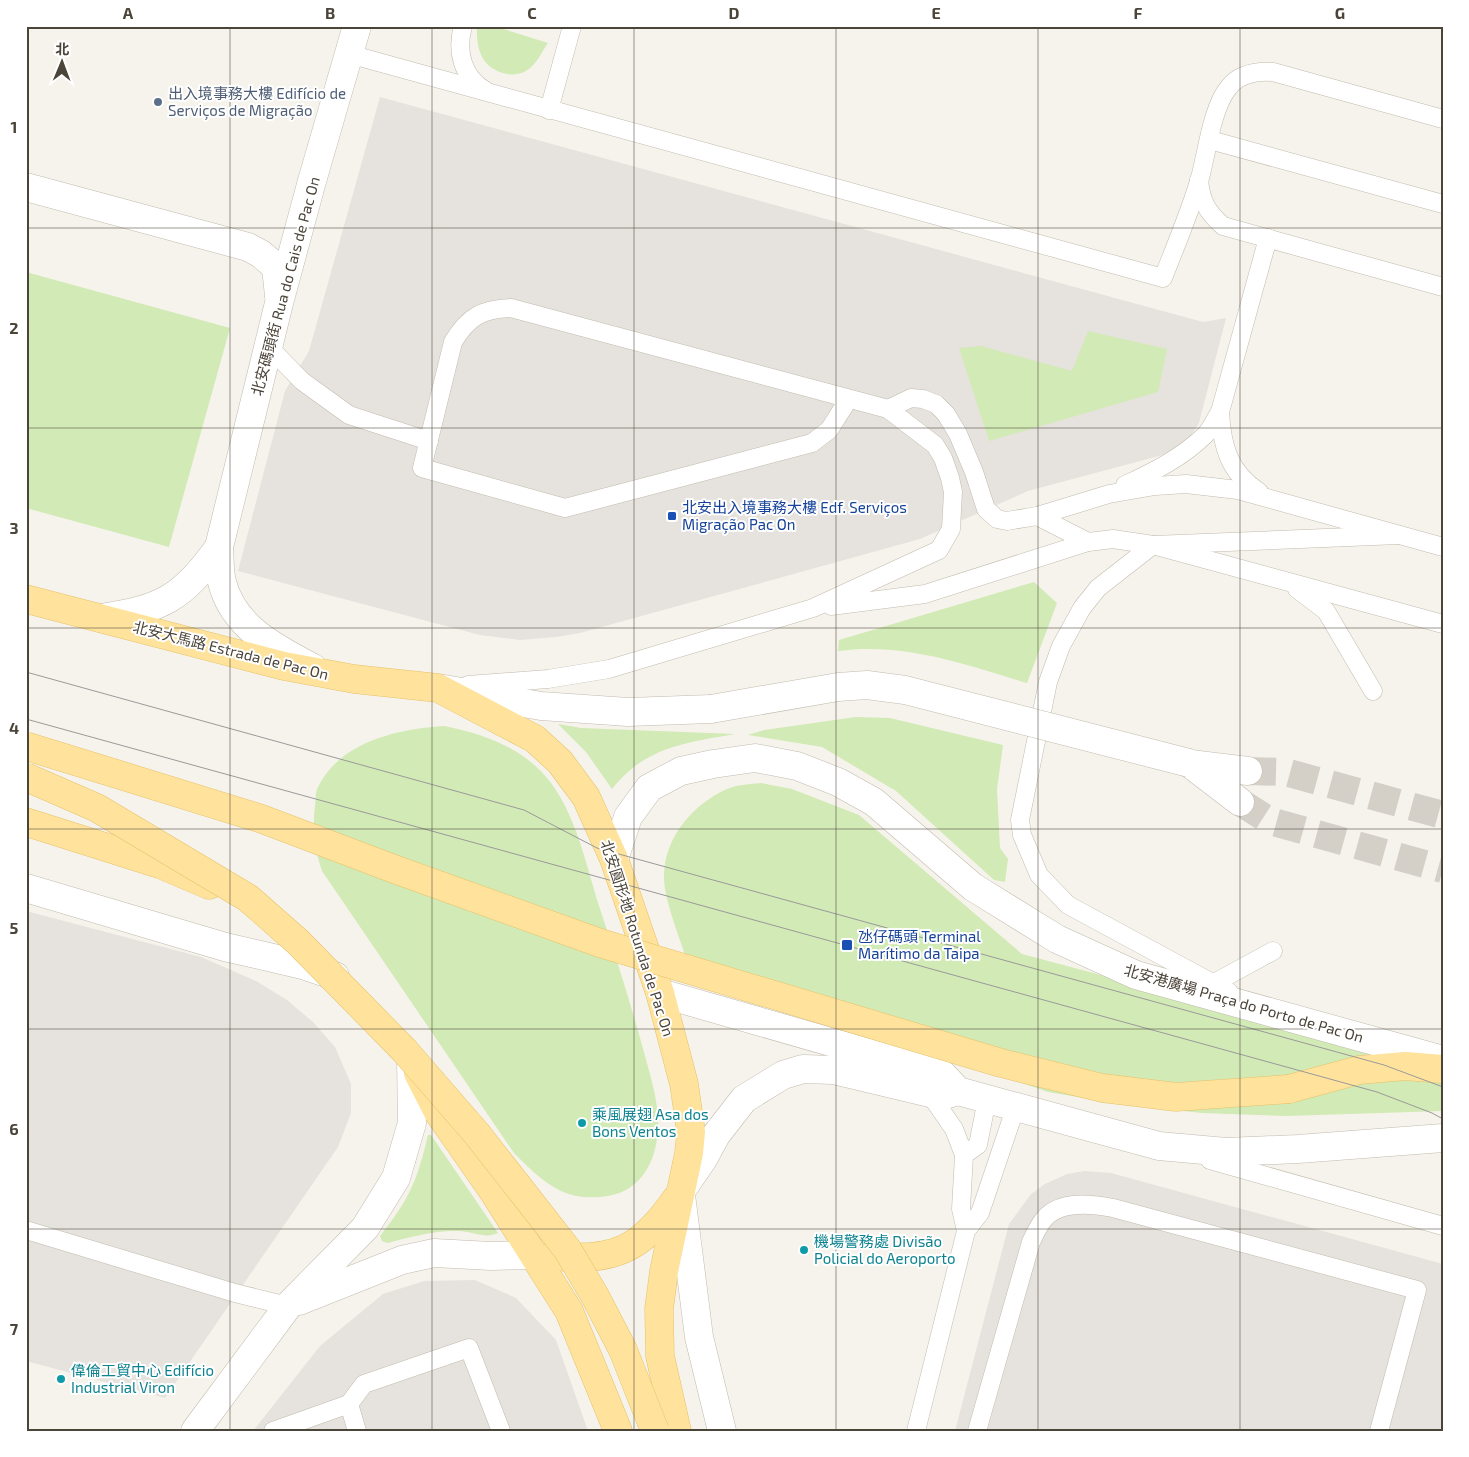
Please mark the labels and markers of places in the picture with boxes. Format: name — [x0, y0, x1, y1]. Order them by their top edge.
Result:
place label: 出入境事務大樓 Edifício de Serviços de Migração — [168, 84, 346, 120]
marker: 出入境事務大樓 Edifício de Serviços de Migração — [152, 96, 164, 108]
place label: 北安出入境事務大樓 Edf. Serviços Migração Pac On — [682, 498, 907, 534]
marker: 北安出入境事務大樓 Edf. Serviços Migração Pac On — [666, 510, 678, 522]
place label: 氹仔碼頭 Terminal Marítimo da Taipa — [858, 927, 981, 962]
marker: 氹仔碼頭 Terminal Marítimo da Taipa — [840, 938, 854, 952]
place label: 乘風展翅 Asa dos Bons Ventos — [592, 1105, 709, 1140]
marker: 乘風展翅 Asa dos Bons Ventos — [576, 1117, 588, 1129]
place label: 機場警務處 Divisão Policial do Aeroporto — [814, 1232, 955, 1267]
marker: 機場警務處 Divisão Policial do Aeroporto — [798, 1244, 810, 1256]
place label: 偉倫工貿中心 Edifício Industrial Viron — [71, 1361, 214, 1396]
marker: 偉倫工貿中心 Edifício Industrial Viron — [55, 1373, 67, 1385]

